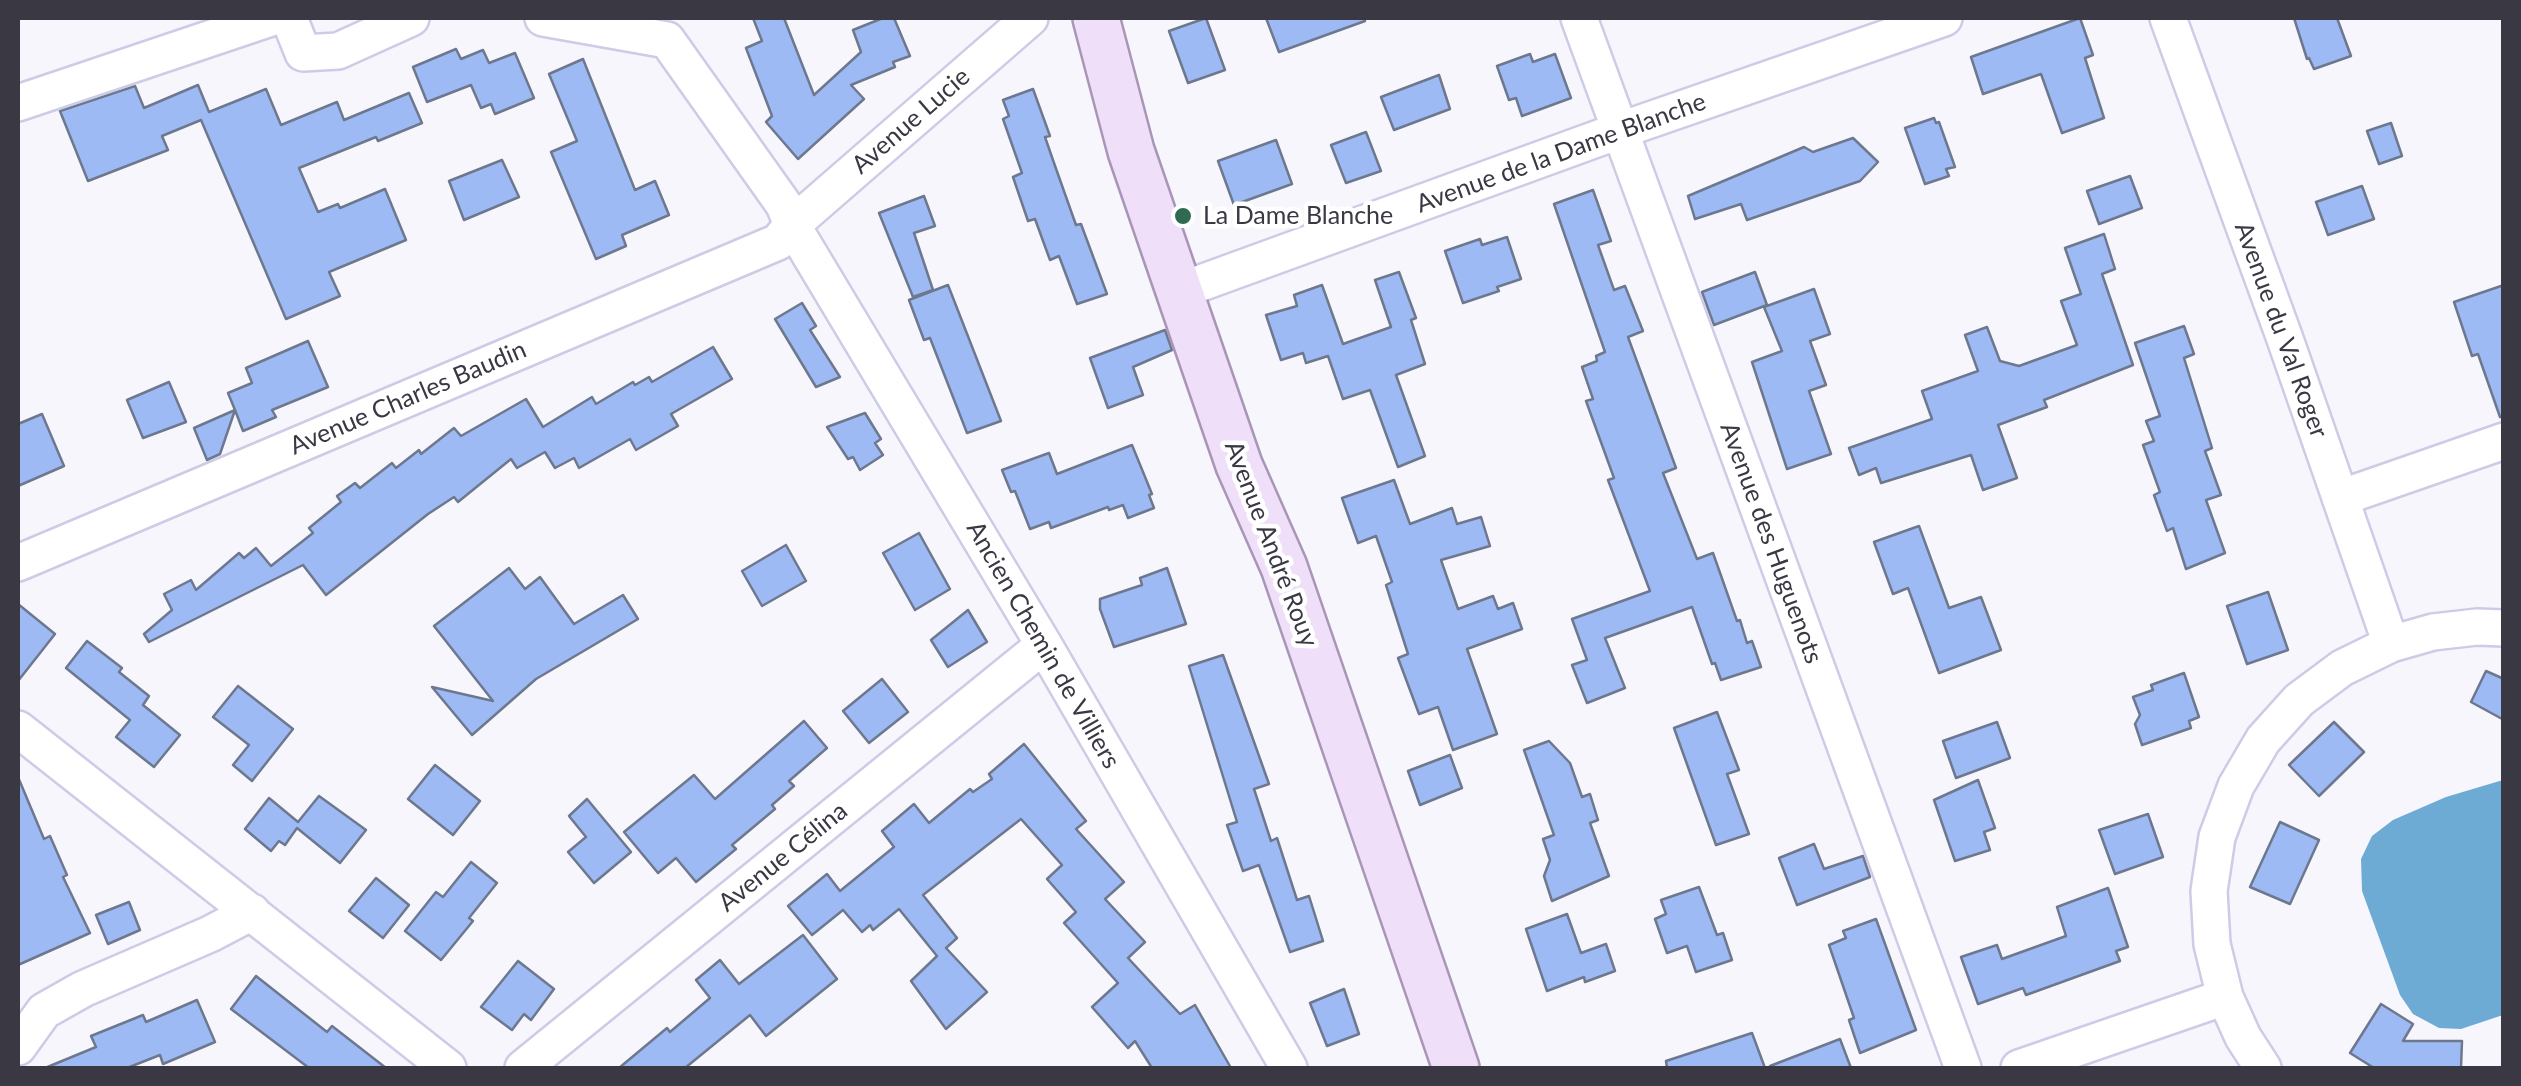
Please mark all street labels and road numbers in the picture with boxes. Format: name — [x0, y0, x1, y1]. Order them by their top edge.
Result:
street label: Avenue Lucie — [846, 62, 976, 180]
street label: Avenue de la Dame Blanche — [1412, 87, 1710, 219]
street label: Avenue du Val Roger — [2228, 218, 2334, 442]
street label: Avenue Charles Baudin — [285, 335, 531, 461]
street label: Avenue des Huguenots — [1713, 418, 1829, 668]
street label: Avenue André Rouy — [1218, 437, 1324, 651]
street label: Ancien Chemin de Villiers — [960, 516, 1126, 774]
street label: Avenue Célina — [713, 796, 853, 918]

